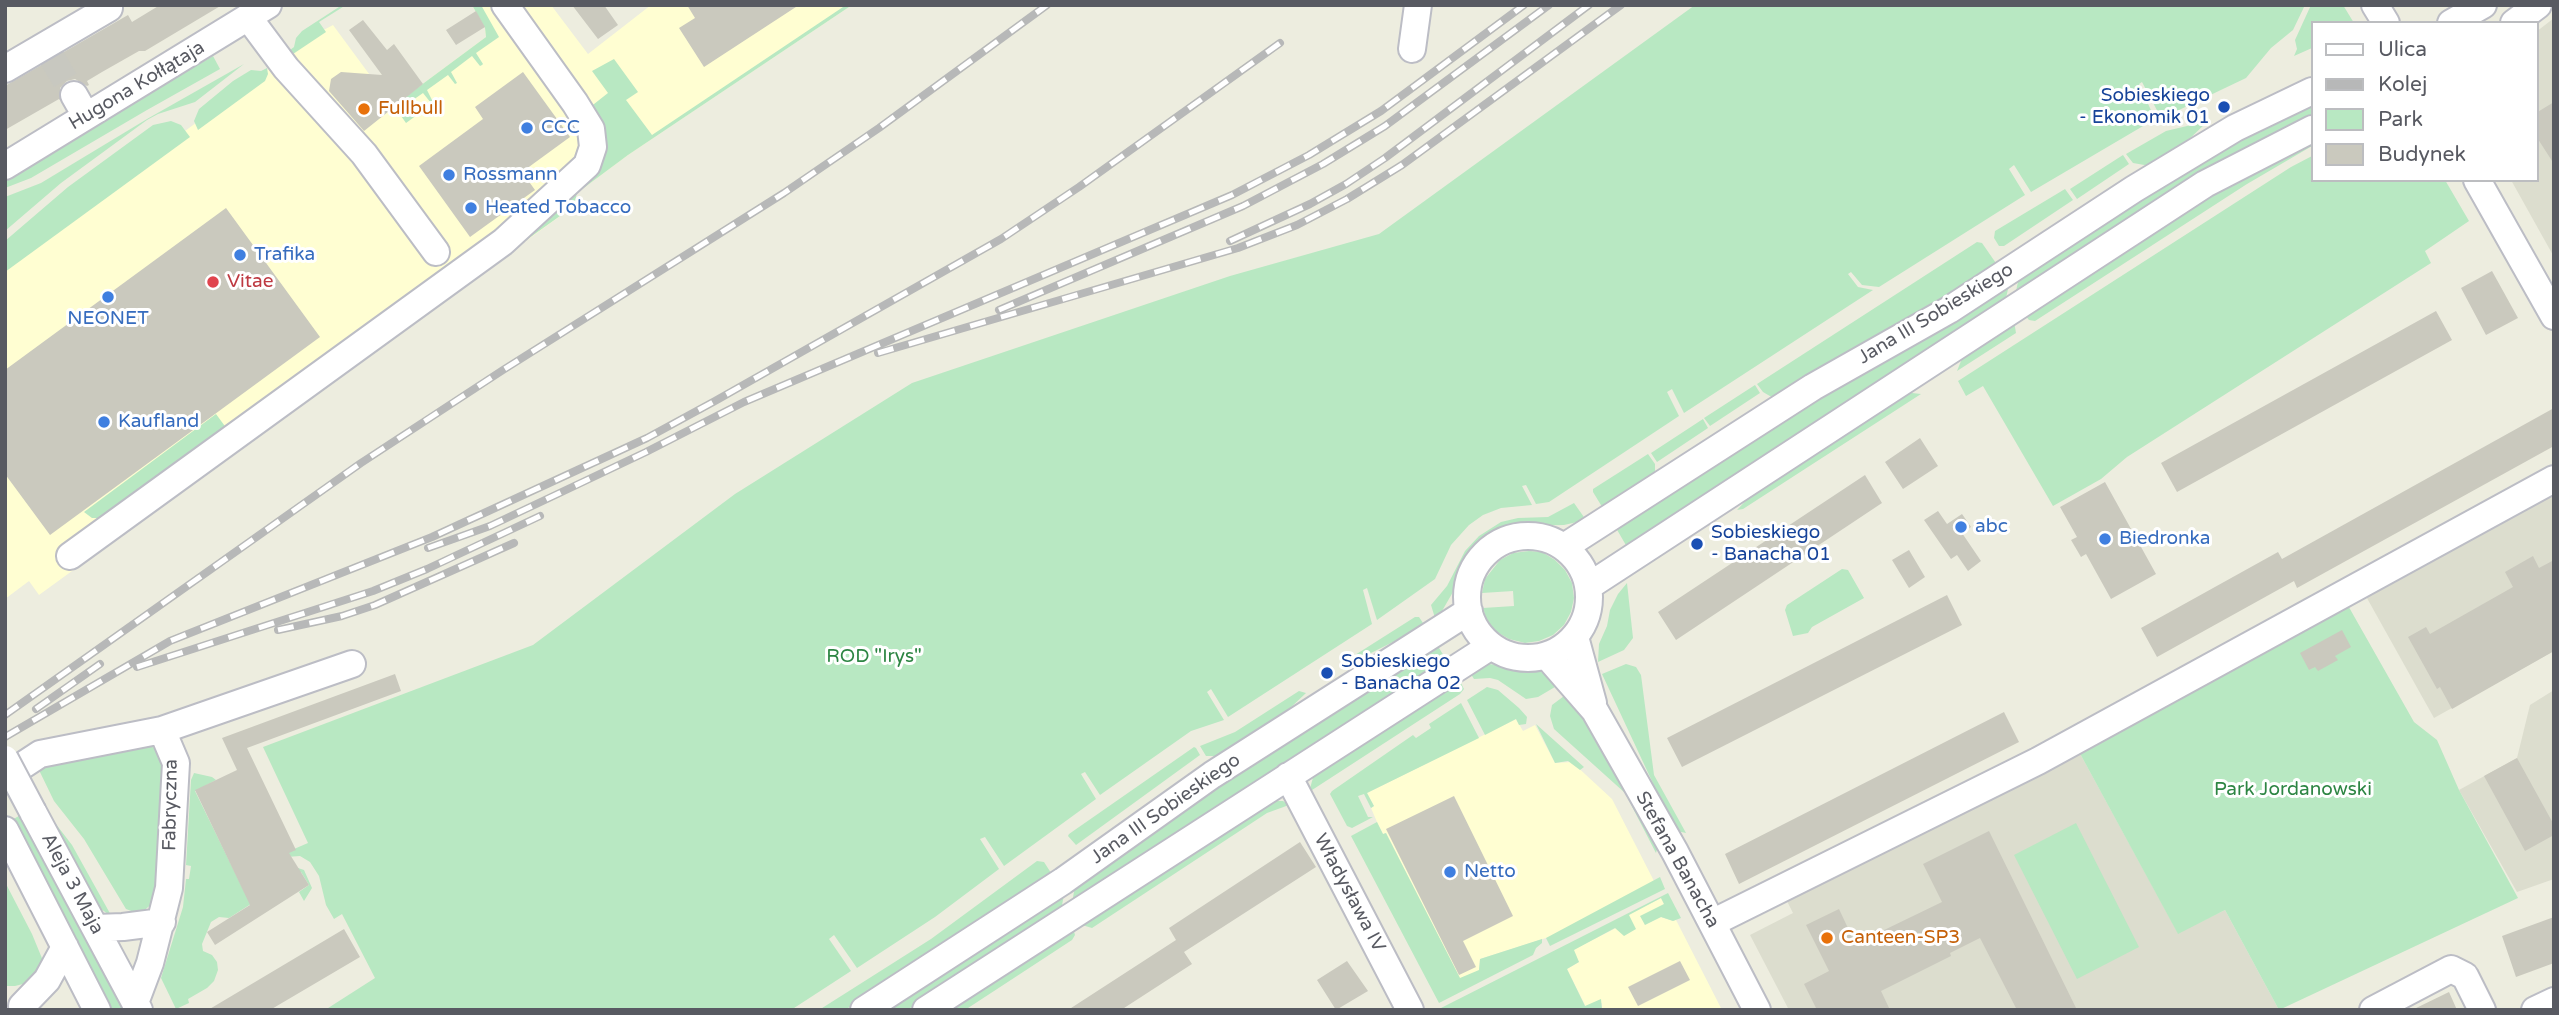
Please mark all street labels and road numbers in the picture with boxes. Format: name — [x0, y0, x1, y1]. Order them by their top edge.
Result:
street label: Hugona Kołłątaja — [65, 37, 209, 135]
street label: Jana III Sobieskiego — [1854, 259, 2018, 369]
street label: Jana III Sobieskiego — [1087, 749, 1245, 869]
street label: Fabryczna — [159, 759, 183, 851]
street label: Stefana Banacha — [1630, 788, 1724, 932]
street label: Aleja 3 Maja — [36, 829, 108, 939]
street label: Władysława IV — [1308, 830, 1390, 956]

